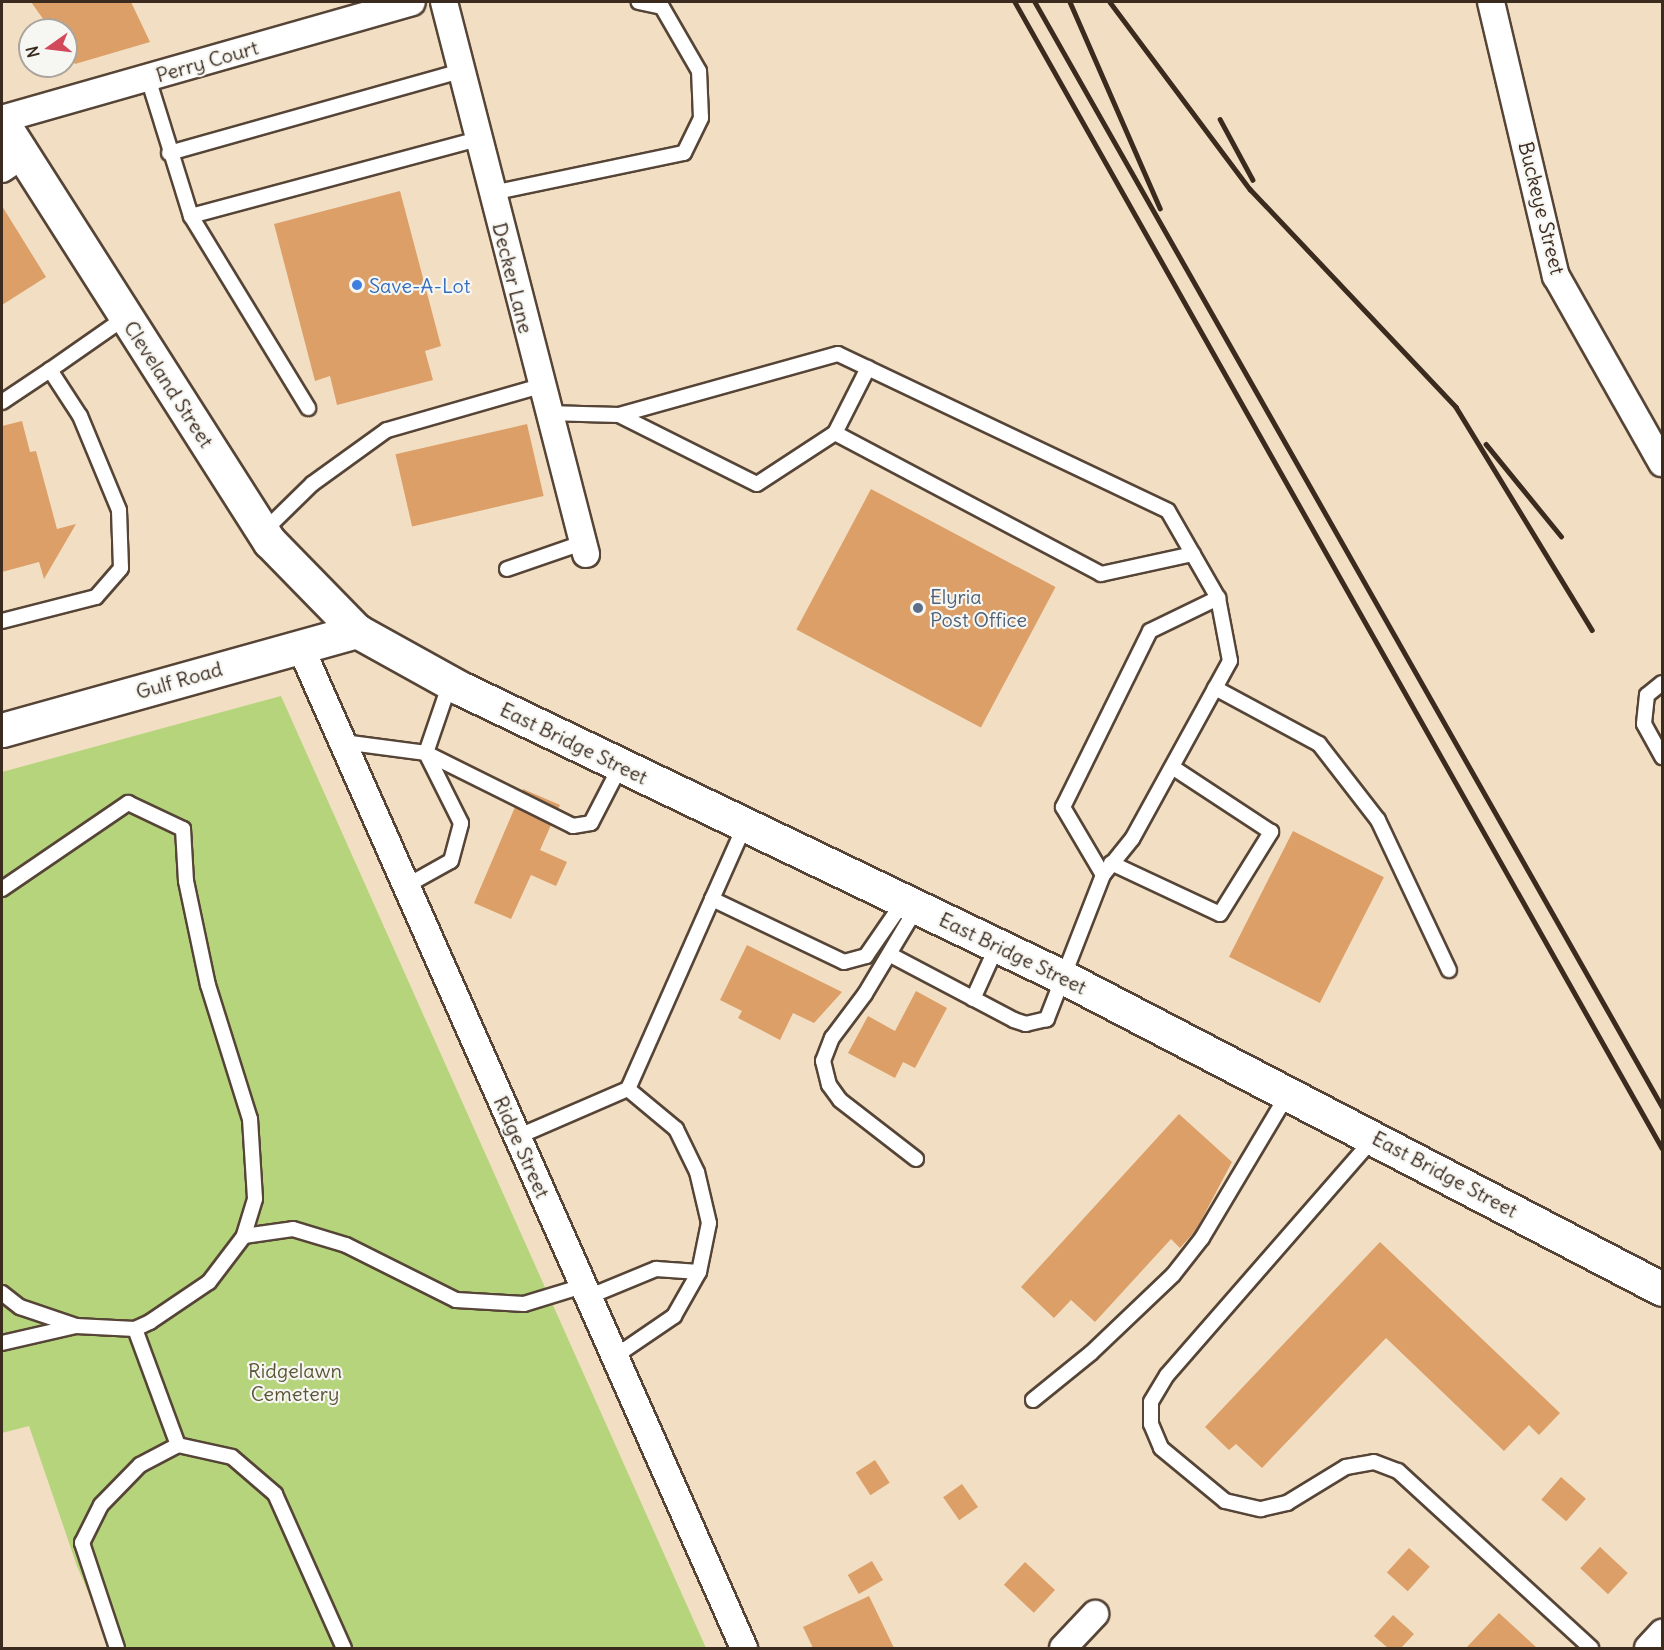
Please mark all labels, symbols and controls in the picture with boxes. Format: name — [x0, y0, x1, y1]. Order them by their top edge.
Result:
north arrow — [18, 18, 78, 78]
street label: Perry Court — [153, 35, 261, 87]
text: N — [21, 44, 44, 60]
street label: Buckeye Street — [1514, 139, 1570, 277]
street label: Decker Lane — [488, 220, 538, 336]
place label: Save-A-Lot — [369, 273, 470, 297]
marker: Save-A-Lot — [350, 278, 364, 292]
street label: Cleveland Street — [119, 316, 219, 452]
place label: Elyria Post Office — [930, 584, 1027, 631]
marker: Elyria Post Office — [911, 601, 925, 615]
street label: Gulf Road — [133, 656, 225, 704]
street label: East Bridge Street — [496, 697, 652, 789]
street label: East Bridge Street — [935, 907, 1091, 999]
street label: Ridge Street — [489, 1092, 555, 1202]
street label: East Bridge Street — [1368, 1126, 1522, 1222]
park label: Ridgelawn Cemetery — [248, 1358, 342, 1405]

